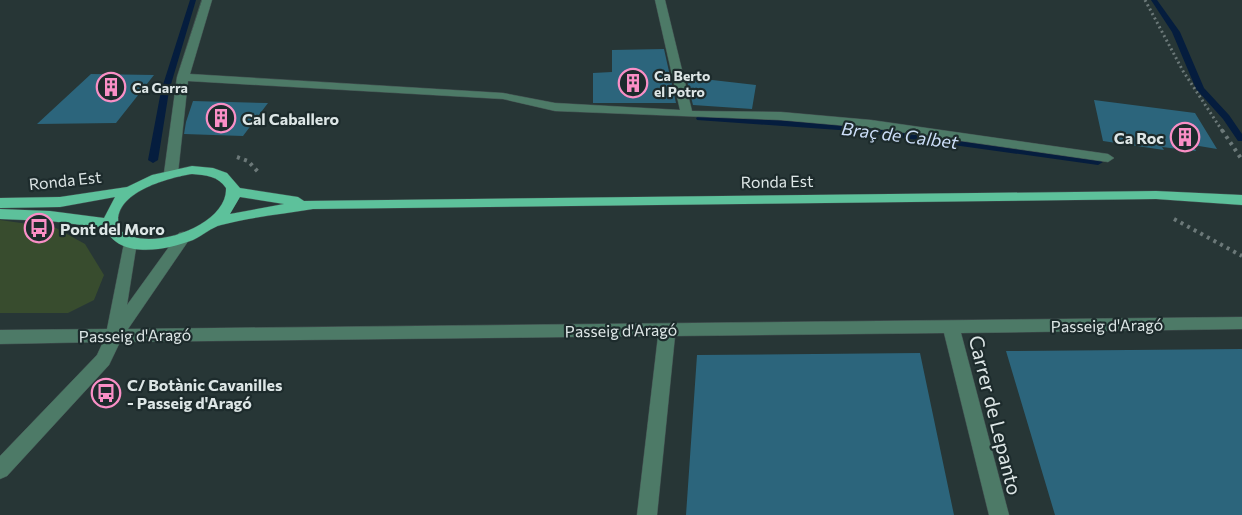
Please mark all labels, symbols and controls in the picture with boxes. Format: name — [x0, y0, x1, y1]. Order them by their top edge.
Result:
building icon: Ca Berto el Potro — [617, 67, 649, 99]
place label: Ca Berto el Potro — [654, 67, 710, 100]
building icon: Ca Garra — [95, 71, 127, 103]
place label: Ca Garra — [132, 79, 188, 96]
building icon: Cal Caballero — [205, 102, 237, 134]
place label: Cal Caballero — [242, 109, 340, 128]
water label: Braç de Calbet — [840, 117, 960, 153]
building icon: Ca Roc — [1169, 121, 1201, 153]
place label: Ca Roc — [1114, 128, 1164, 147]
street label: Ronda Est — [28, 167, 103, 193]
street label: Ronda Est — [740, 171, 814, 191]
bus stop icon: Pont del Moro — [23, 212, 55, 244]
place label: Pont del Moro — [60, 219, 165, 238]
street label: Passeig d'Aragó — [1051, 315, 1163, 335]
street label: Passeig d'Aragó — [565, 320, 677, 340]
street label: Passeig d'Aragó — [79, 325, 191, 345]
street label: Carrer de Lepanto — [965, 333, 1027, 497]
place label: C/ Botànic Cavanilles - Passeig d'Aragó — [127, 375, 282, 412]
bus stop icon: C/ Botànic Cavanilles - Passeig d'Aragó — [90, 377, 122, 409]

